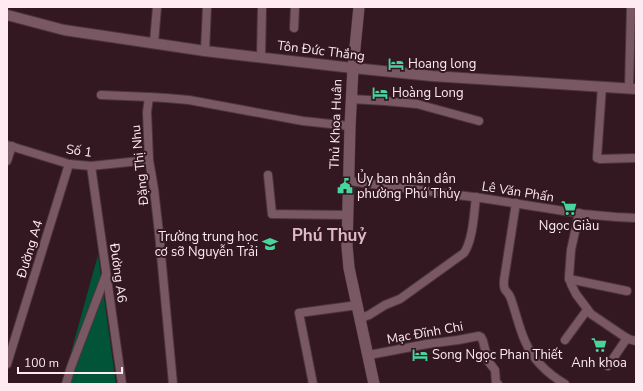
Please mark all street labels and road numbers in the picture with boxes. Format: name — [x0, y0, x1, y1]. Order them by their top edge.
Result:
street label: Tôn Đức Thắng — [276, 37, 366, 65]
street label: Thủ Khoa Huân — [325, 79, 347, 169]
street label: Đặng Thị Nhu — [127, 124, 153, 207]
street label: Số 1 — [65, 140, 93, 162]
street label: Lê Văn Phấn — [481, 177, 555, 207]
street label: Đường A4 — [12, 218, 47, 281]
street label: Đường A6 — [105, 241, 131, 304]
street label: Mạc Đĩnh Chi — [385, 317, 465, 349]

